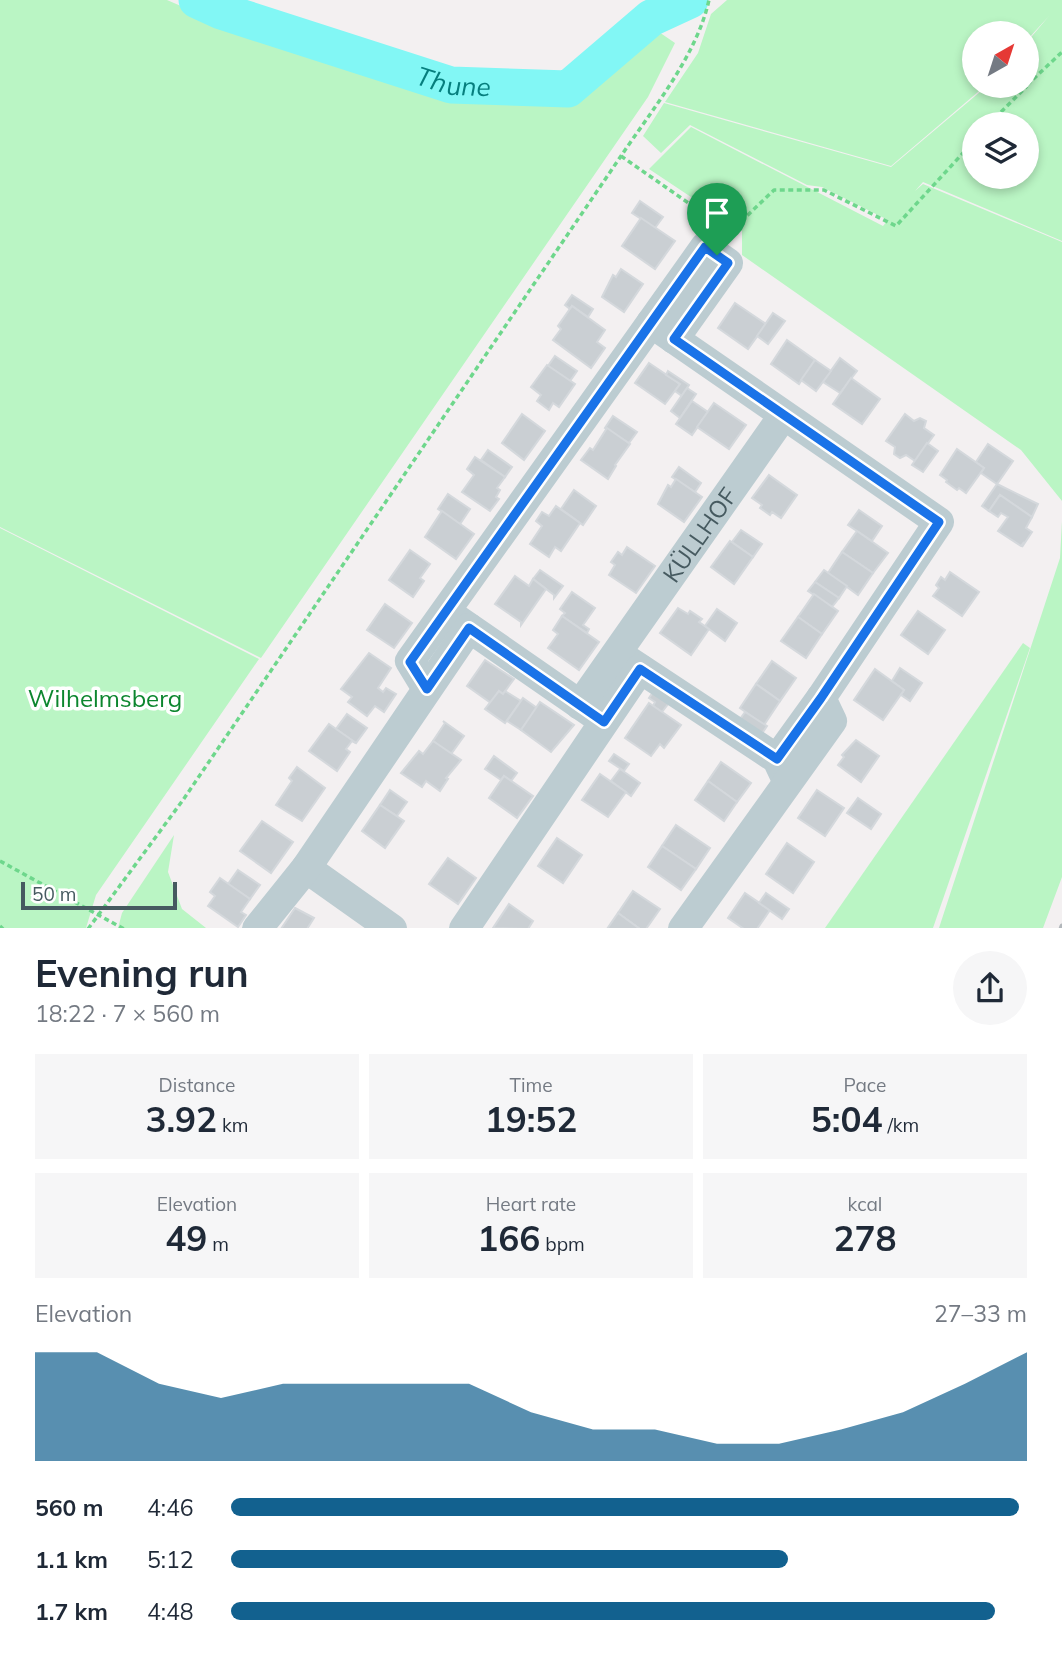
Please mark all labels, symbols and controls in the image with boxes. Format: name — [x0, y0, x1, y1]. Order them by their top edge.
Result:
north arrow — [962, 21, 1040, 98]
map controls — [962, 21, 1039, 189]
water label: Thune — [412, 58, 491, 103]
button: layers — [962, 112, 1039, 189]
pin — [687, 183, 747, 255]
icon: arrive — [698, 194, 736, 232]
street label: KÜLLHOF — [656, 482, 743, 588]
park label: Wilhelmsberg — [28, 683, 182, 713]
scale bar — [21, 880, 177, 911]
text: 50 m — [32, 882, 76, 906]
text: Evening run — [35, 949, 249, 997]
button: share — [953, 951, 1027, 1025]
text: 18:22 · 7 × 560 m — [35, 999, 220, 1028]
text: Distance — [159, 1073, 235, 1097]
text: Time — [509, 1073, 553, 1097]
text: Pace — [844, 1073, 886, 1097]
text: 3.92 — [145, 1097, 217, 1141]
text: 19:52 — [485, 1097, 577, 1141]
text: 5:04 — [811, 1097, 882, 1141]
text: km — [217, 1113, 249, 1137]
text: /km — [882, 1113, 919, 1137]
text: Elevation — [157, 1192, 237, 1216]
text: Heart rate — [486, 1192, 576, 1216]
text: kcal — [848, 1192, 882, 1216]
text: 49 — [165, 1216, 207, 1260]
text: 166 — [477, 1216, 540, 1260]
text: 278 — [833, 1216, 897, 1260]
text: m — [207, 1232, 229, 1256]
text: bpm — [540, 1232, 585, 1256]
text: Elevation — [35, 1299, 132, 1328]
text: 27–33 m — [934, 1299, 1027, 1328]
text: 560 m — [35, 1493, 103, 1522]
text: 4:46 — [147, 1493, 194, 1522]
text: 1.1 km — [35, 1545, 108, 1574]
text: 5:12 — [147, 1545, 194, 1574]
text: 1.7 km — [35, 1597, 108, 1626]
text: 4:48 — [147, 1597, 194, 1626]

